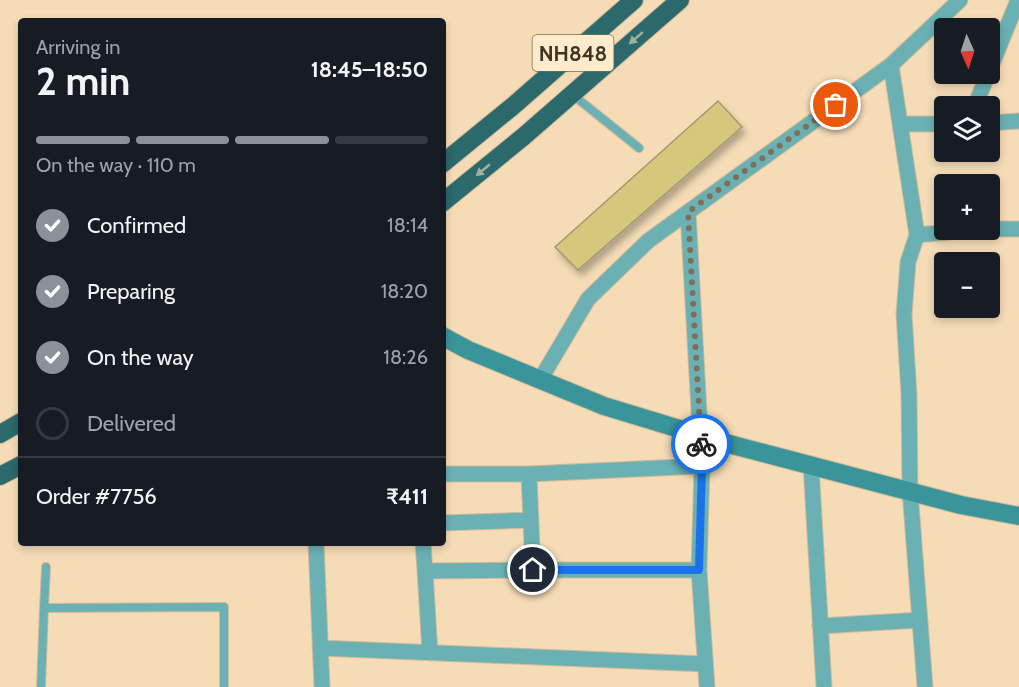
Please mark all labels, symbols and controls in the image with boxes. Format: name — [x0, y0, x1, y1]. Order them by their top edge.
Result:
north arrow — [934, 18, 1000, 84]
map controls — [934, 18, 1000, 318]
one-way arrow — [629, 31, 644, 44]
text: Arriving in — [36, 35, 120, 59]
road number: NH848 — [532, 35, 614, 71]
text: 18:45–18:50 — [311, 56, 428, 83]
text: 2 min — [36, 57, 130, 105]
pin — [810, 79, 861, 130]
icon: bag — [819, 88, 852, 121]
button: layers — [934, 96, 1000, 162]
text: On the way · 110 m — [36, 153, 196, 177]
one-way arrow — [476, 163, 491, 176]
button: + — [934, 174, 1000, 240]
icon: check — [36, 209, 69, 242]
text: Confirmed — [87, 212, 186, 239]
text: 18:14 — [387, 213, 428, 237]
button: − — [934, 252, 1000, 318]
icon: check — [36, 275, 69, 308]
text: Preparing — [87, 278, 175, 305]
text: 18:20 — [381, 279, 428, 303]
icon: check — [36, 341, 69, 374]
text: On the way — [87, 344, 194, 371]
text: 18:26 — [383, 345, 428, 369]
text: Delivered — [87, 410, 176, 437]
courier — [671, 414, 731, 474]
icon: bike — [685, 428, 718, 461]
text: Order #7756 — [36, 483, 157, 510]
text: ₹411 — [386, 483, 428, 510]
pin — [507, 544, 558, 595]
icon: home — [516, 553, 549, 586]

